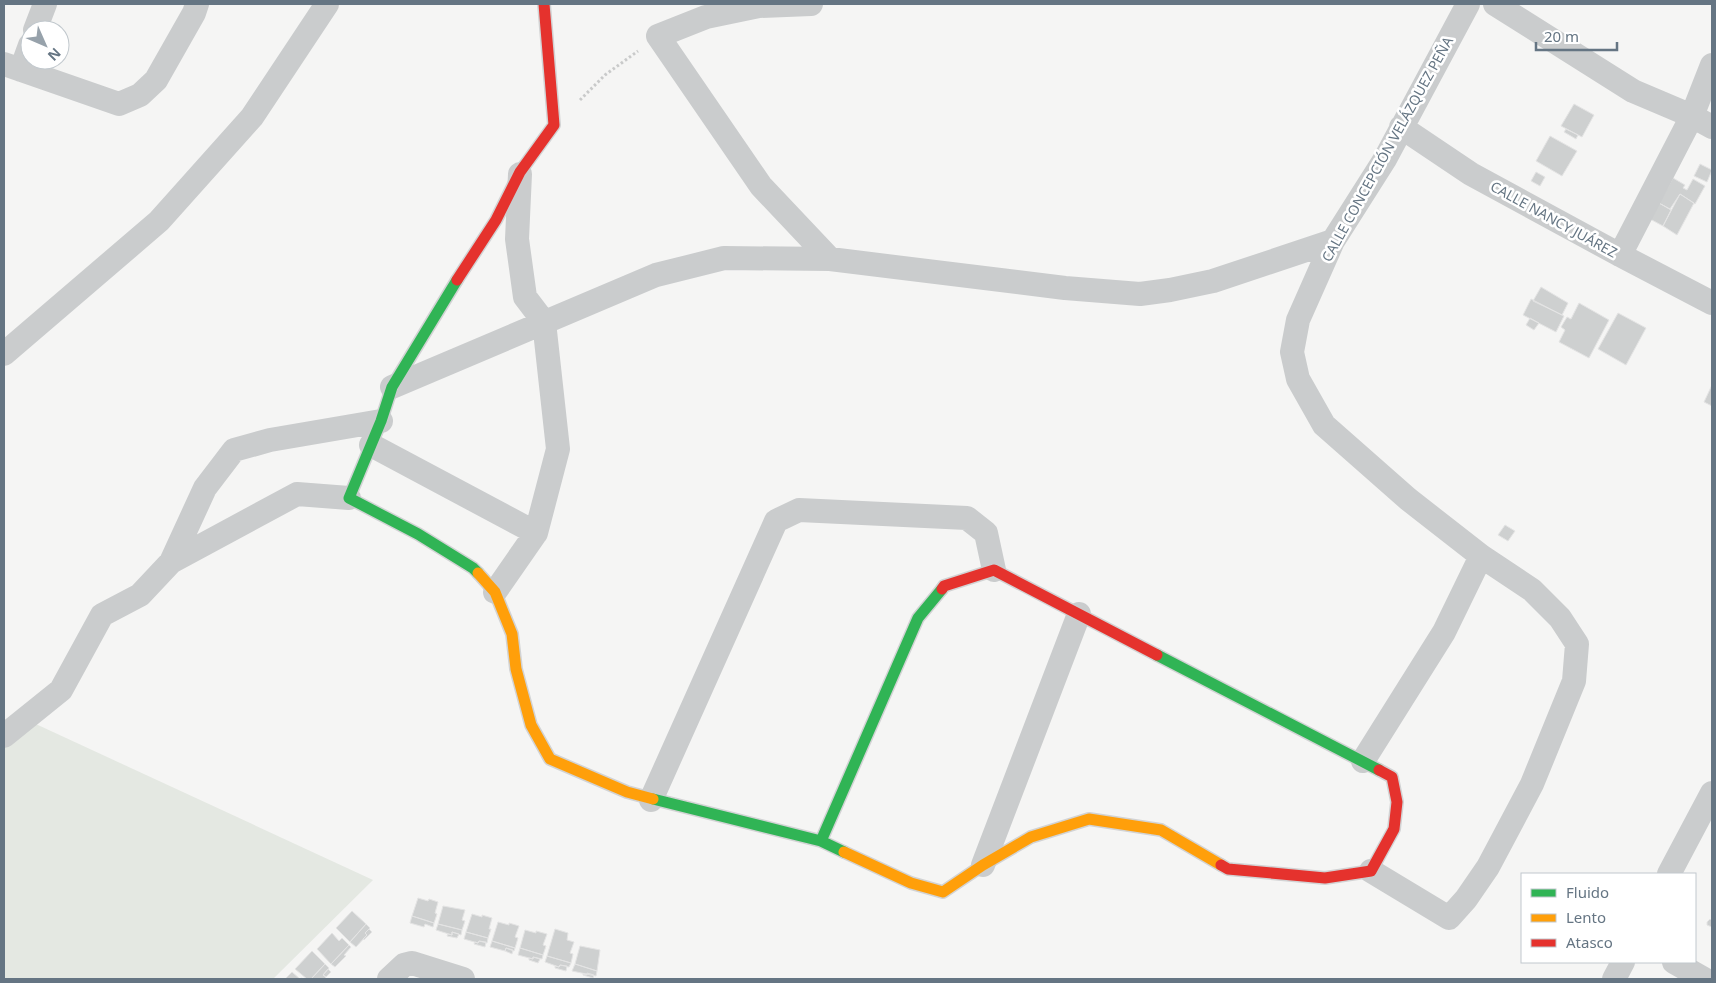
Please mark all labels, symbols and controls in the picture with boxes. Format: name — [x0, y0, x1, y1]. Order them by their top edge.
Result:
north arrow — [20, 20, 70, 70]
scale bar — [1536, 20, 1617, 52]
text: 20 m — [1544, 26, 1579, 46]
street label: CALLE CONCEPCIÓN VELÁZQUEZ PEÑA — [1317, 33, 1457, 265]
text: N — [44, 44, 65, 65]
street label: CALLE NANCY JUÁREZ — [1487, 176, 1621, 262]
legend — [1521, 873, 1696, 963]
text: Fluido — [1566, 882, 1609, 902]
text: Lento — [1566, 907, 1606, 927]
text: Atasco — [1566, 932, 1613, 952]

